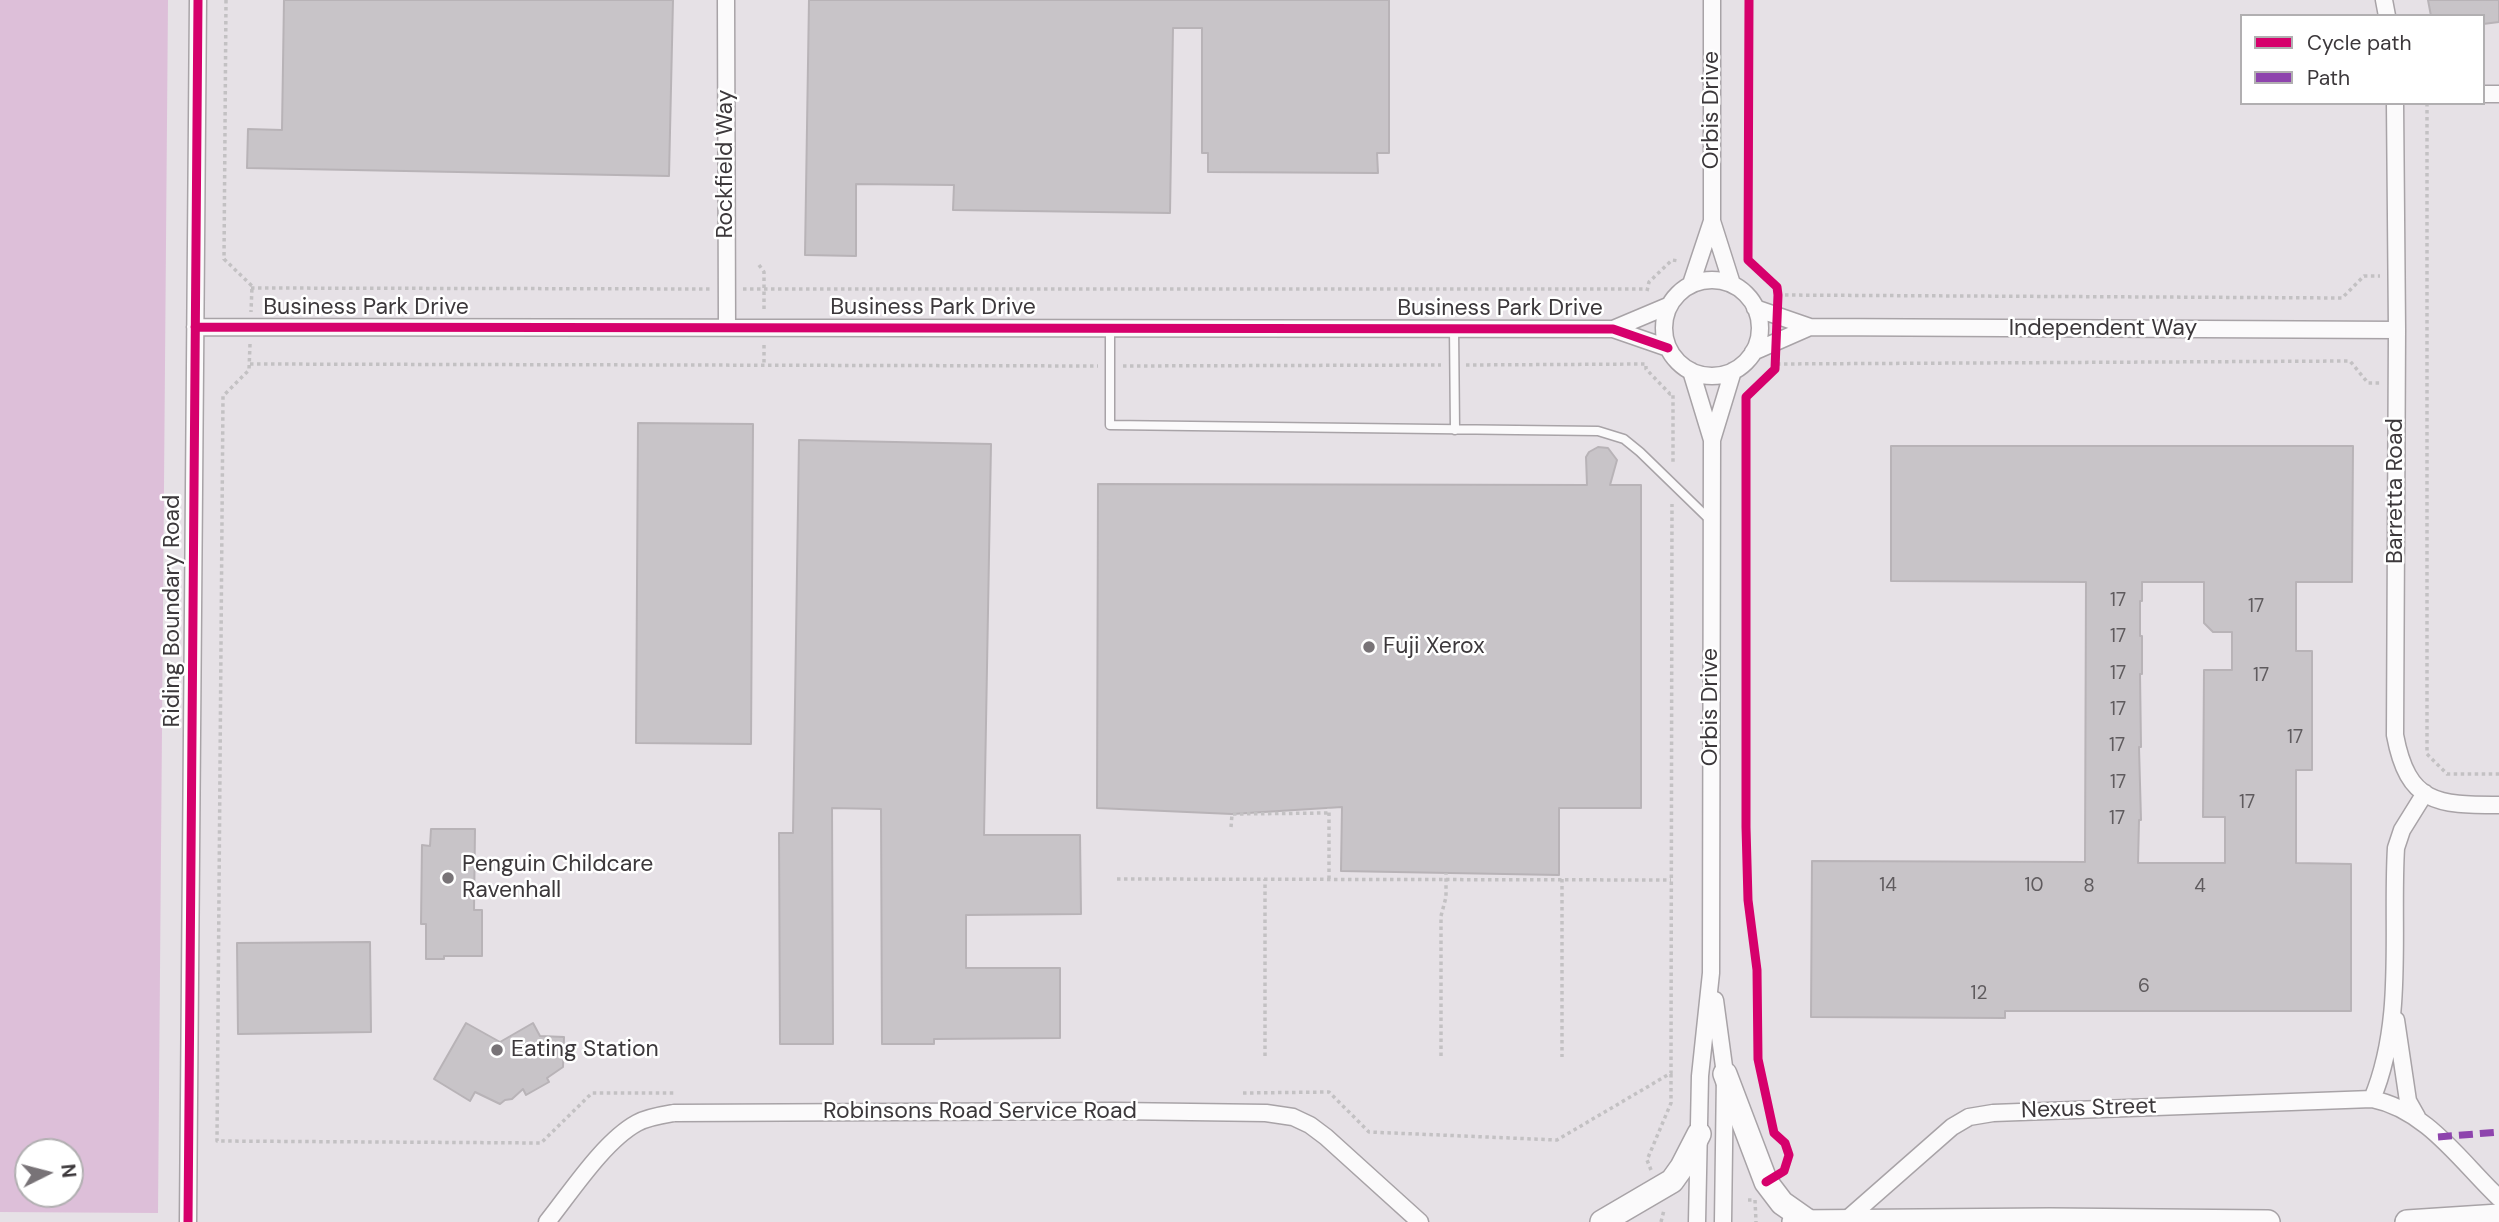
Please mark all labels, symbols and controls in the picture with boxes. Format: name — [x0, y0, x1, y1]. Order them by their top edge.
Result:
legend — [2240, 14, 2485, 105]
text: Cycle path — [2307, 29, 2412, 57]
street label: Orbis Drive — [1698, 51, 1726, 169]
text: Path — [2307, 64, 2350, 92]
street label: Rockfield Way — [712, 89, 740, 239]
street label: Business Park Drive — [263, 294, 469, 322]
street label: Business Park Drive — [830, 294, 1036, 322]
street label: Business Park Drive — [1397, 295, 1603, 323]
street label: Independent Way — [2009, 315, 2197, 343]
street label: Barretta Road — [2382, 418, 2410, 564]
street label: Riding Boundary Road — [159, 494, 187, 728]
house number: 17 — [2110, 590, 2126, 612]
house number: 17 — [2248, 596, 2264, 618]
house number: 17 — [2110, 626, 2126, 648]
place label: Fuji Xerox — [1383, 633, 1485, 661]
marker: Fuji Xerox — [1361, 639, 1377, 655]
street label: Orbis Drive — [1697, 648, 1725, 766]
house number: 17 — [2110, 663, 2126, 685]
house number: 17 — [2253, 665, 2269, 687]
house number: 17 — [2110, 699, 2126, 721]
house number: 17 — [2287, 727, 2303, 749]
house number: 17 — [2109, 735, 2125, 757]
house number: 17 — [2110, 772, 2126, 794]
house number: 17 — [2239, 792, 2255, 814]
house number: 17 — [2109, 808, 2125, 830]
place label: Penguin Childcare Ravenhall — [462, 851, 653, 905]
marker: Penguin Childcare Ravenhall — [440, 870, 456, 886]
house number: 14 — [1879, 875, 1897, 897]
house number: 10 — [2025, 875, 2043, 897]
house number: 8 — [2083, 876, 2095, 898]
house number: 4 — [2194, 876, 2206, 898]
house number: 6 — [2138, 976, 2150, 998]
house number: 12 — [1971, 983, 1987, 1005]
place label: Eating Station — [511, 1036, 659, 1064]
marker: Eating Station — [489, 1042, 505, 1058]
street label: Nexus Street — [2021, 1093, 2157, 1125]
street label: Robinsons Road Service Road — [823, 1098, 1137, 1126]
north arrow — [14, 1138, 84, 1208]
text: N — [55, 1163, 82, 1179]

